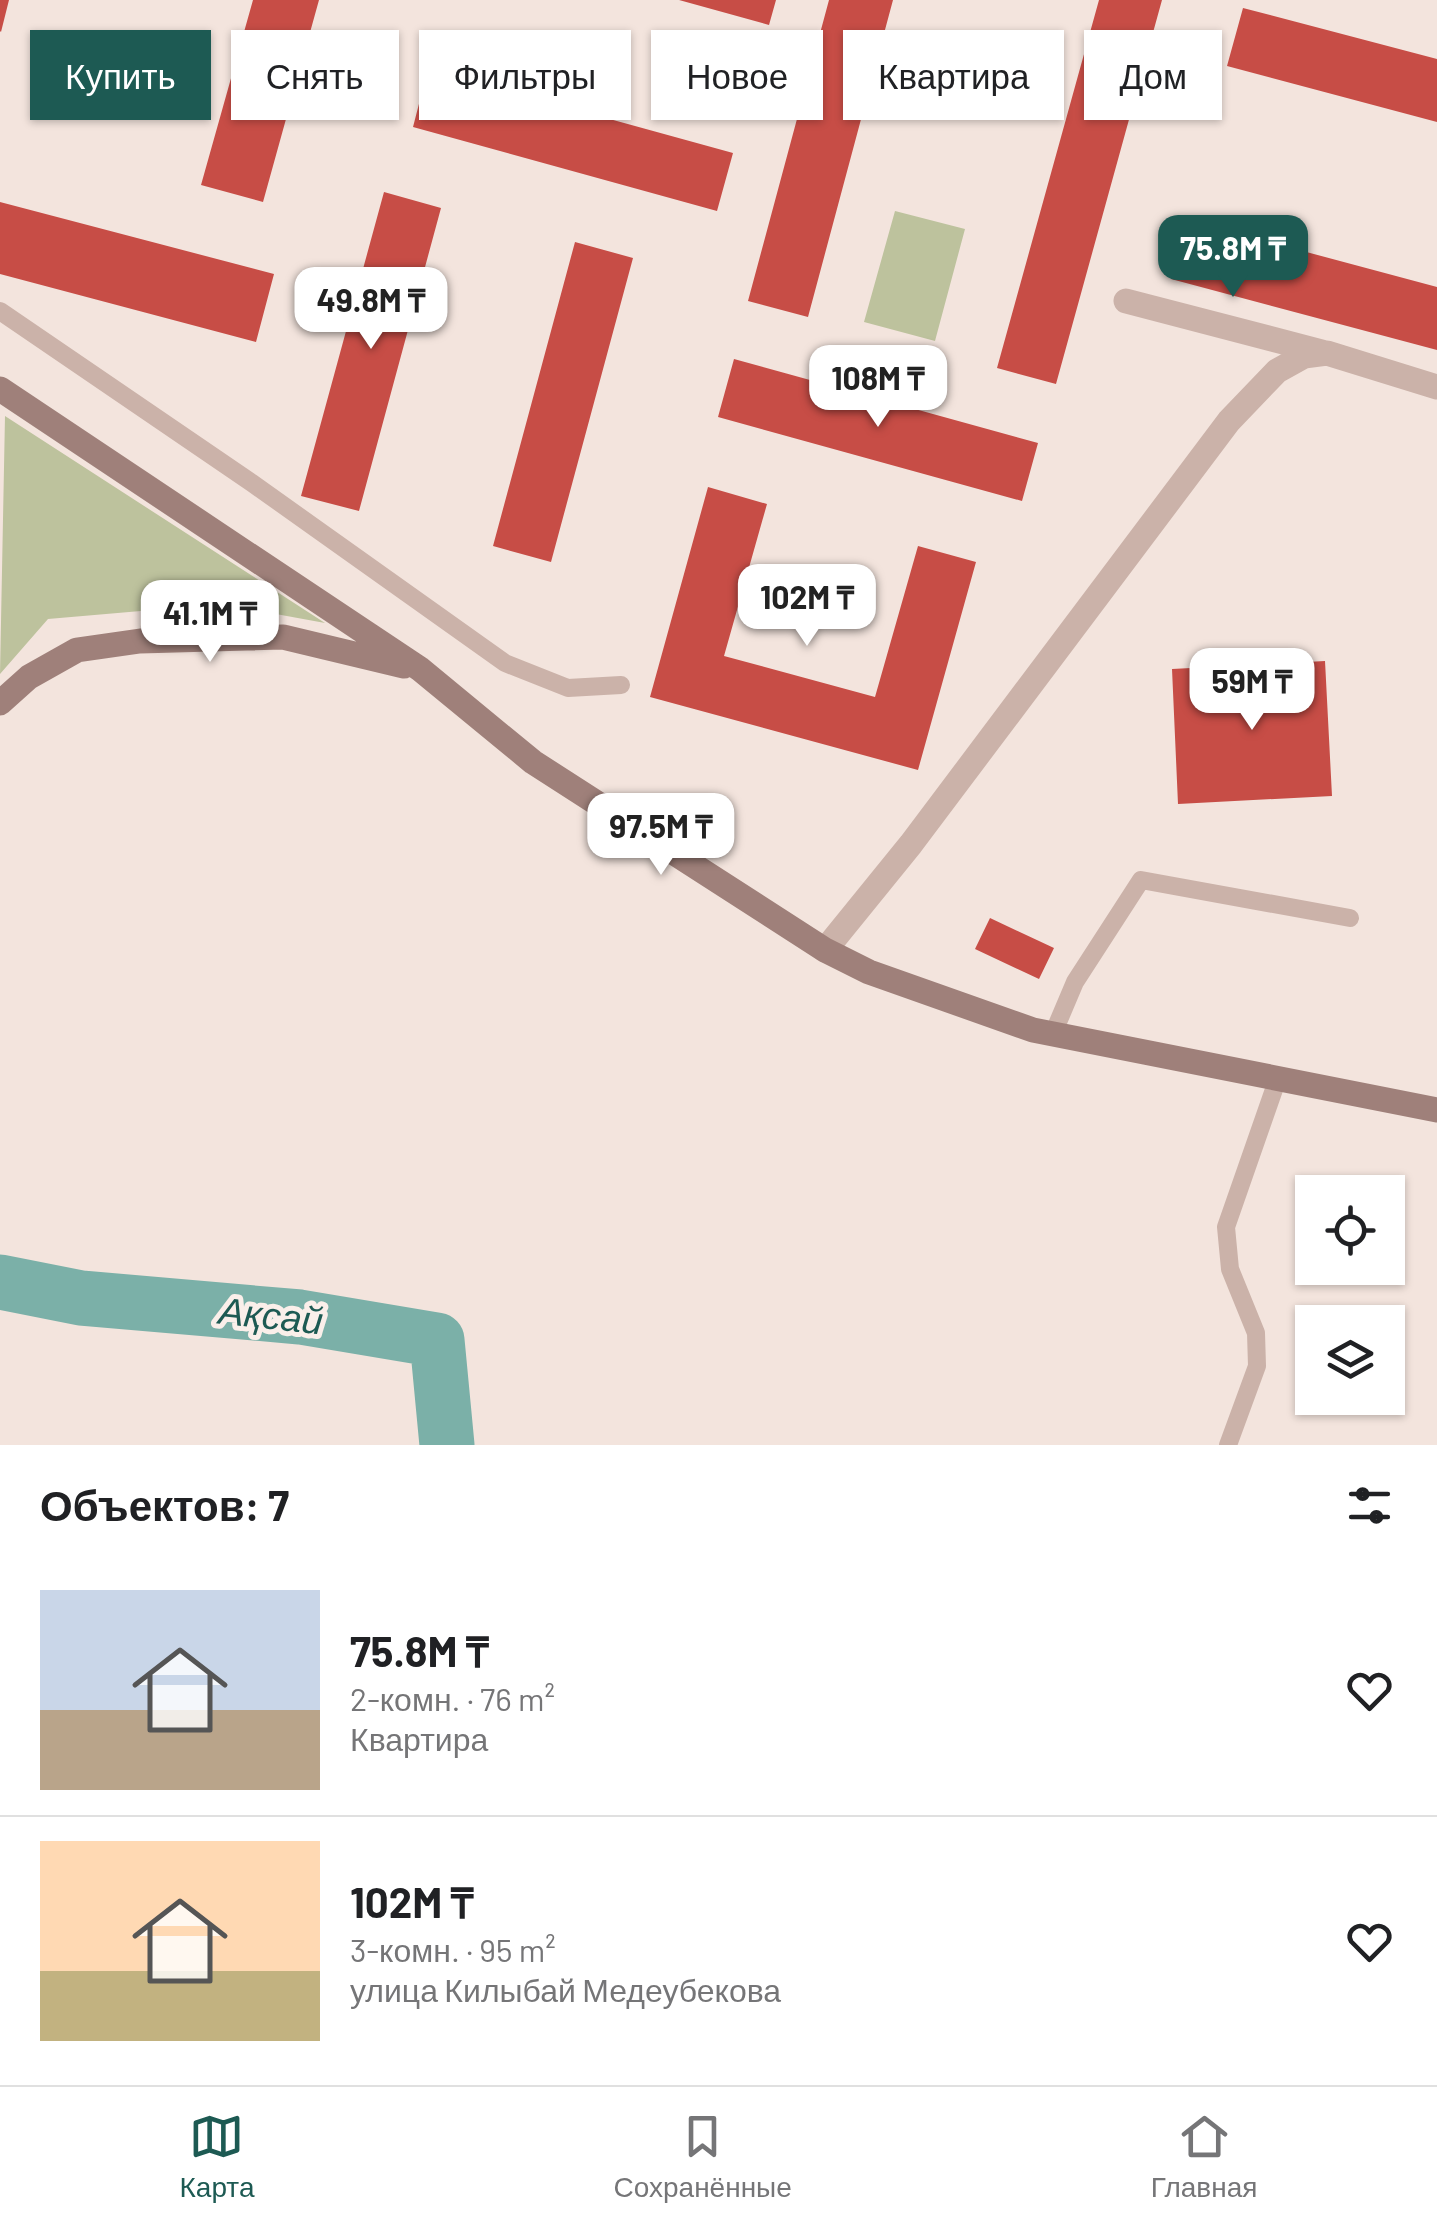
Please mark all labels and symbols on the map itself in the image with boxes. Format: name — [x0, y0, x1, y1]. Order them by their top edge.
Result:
pin: 75.8M ₸ — [1141, 215, 1325, 300]
pin: 49.8M ₸ — [279, 267, 463, 352]
pin: 108M ₸ — [797, 345, 959, 430]
pin: 102M ₸ — [726, 564, 888, 649]
pin: 41.1M ₸ — [118, 580, 302, 665]
pin: 59M ₸ — [1182, 648, 1322, 733]
pin: 97.5M ₸ — [569, 793, 753, 878]
water label: Ақсай — [215, 1285, 326, 1342]

